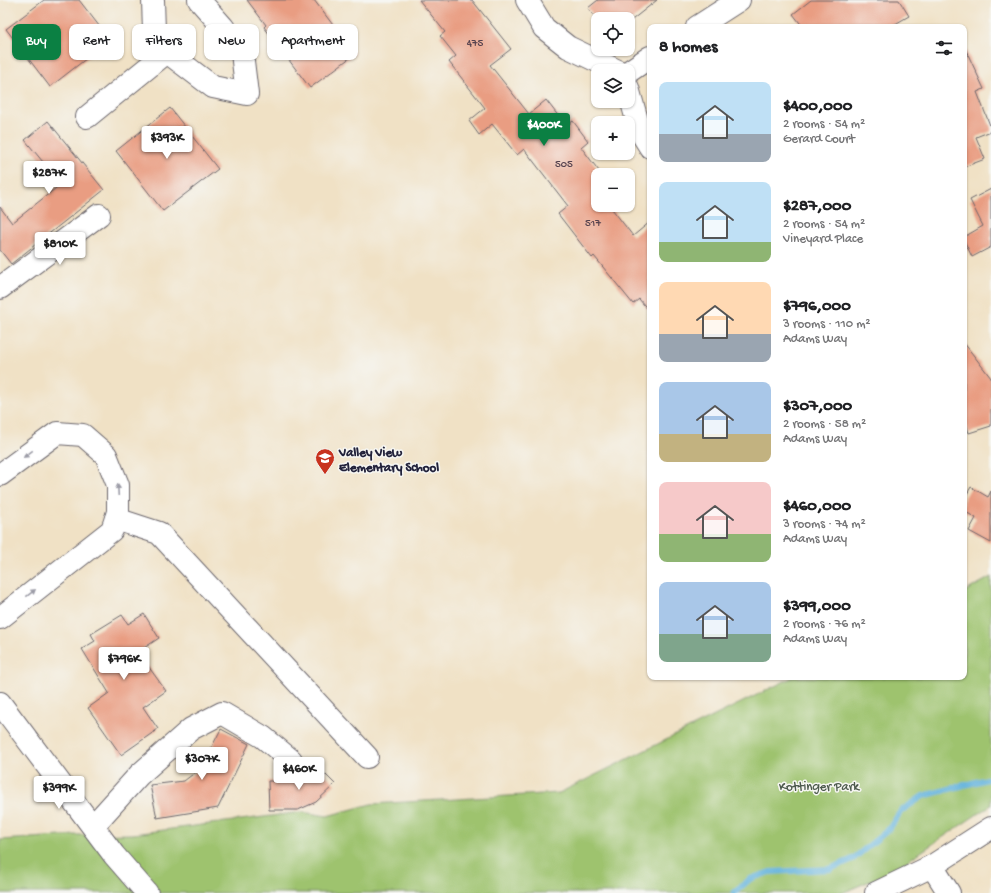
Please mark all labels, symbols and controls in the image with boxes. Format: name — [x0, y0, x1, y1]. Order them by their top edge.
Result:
map controls — [591, 12, 635, 212]
button: locate — [591, 12, 635, 56]
chip: Buy — [12, 24, 61, 60]
chip: Rent — [69, 24, 124, 60]
chip: Filters — [132, 24, 196, 60]
chip: New — [204, 24, 259, 60]
chip: Apartment — [267, 24, 358, 60]
icon: filters — [933, 37, 955, 59]
house number: 475 — [467, 38, 484, 50]
text: 8 homes — [659, 38, 717, 58]
button: layers — [591, 64, 635, 108]
text: $400,000 — [783, 97, 852, 117]
icon: home — [691, 98, 739, 146]
pin: $400K — [516, 113, 572, 147]
button: + — [591, 116, 635, 160]
text: 2 rooms · 54 m² — [783, 117, 865, 132]
text: $400K — [527, 118, 561, 133]
pin: $393K — [139, 126, 195, 160]
text: $393K — [150, 131, 184, 146]
text: Gerard Court — [783, 132, 855, 147]
house number: 505 — [555, 159, 573, 171]
pin: $287K — [21, 161, 77, 195]
text: $287K — [32, 166, 66, 181]
button: − — [591, 168, 635, 212]
text: $287,000 — [783, 197, 851, 217]
icon: home — [691, 198, 739, 246]
text: 2 rooms · 54 m² — [783, 217, 865, 232]
house number: 517 — [585, 218, 601, 230]
pin: $810K — [32, 232, 88, 266]
text: Vineyard Place — [783, 232, 863, 247]
text: $810K — [44, 237, 76, 252]
text: $796,000 — [783, 297, 851, 317]
icon: home — [691, 298, 739, 346]
text: 3 rooms · 110 m² — [783, 317, 871, 332]
text: Adams Way — [783, 332, 847, 347]
text: $307,000 — [783, 397, 852, 417]
icon: home — [691, 398, 739, 446]
text: 2 rooms · 58 m² — [783, 417, 866, 432]
text: Adams Way — [783, 432, 847, 447]
place label: Valley View Elementary School — [338, 446, 439, 476]
school or university icon: Valley View Elementary School — [314, 447, 336, 475]
one-way arrow — [23, 450, 34, 458]
one-way arrow — [115, 483, 121, 496]
text: $460,000 — [783, 497, 851, 517]
icon: home — [691, 498, 739, 546]
text: 3 rooms · 74 m² — [783, 517, 866, 532]
text: Adams Way — [783, 532, 847, 547]
one-way arrow — [25, 589, 36, 598]
text: $399,000 — [783, 597, 851, 617]
icon: home — [691, 598, 739, 646]
text: 2 rooms · 76 m² — [783, 617, 866, 632]
text: Adams Way — [783, 632, 847, 647]
pin: $796K — [96, 647, 152, 681]
text: $796K — [108, 652, 140, 667]
pin: $307K — [174, 747, 230, 781]
text: $307K — [185, 752, 219, 767]
pin: $460K — [271, 757, 327, 791]
text: $460K — [282, 762, 316, 777]
pin: $399K — [31, 776, 87, 810]
park label: Kottinger Park — [779, 780, 860, 795]
text: $399K — [43, 781, 75, 796]

